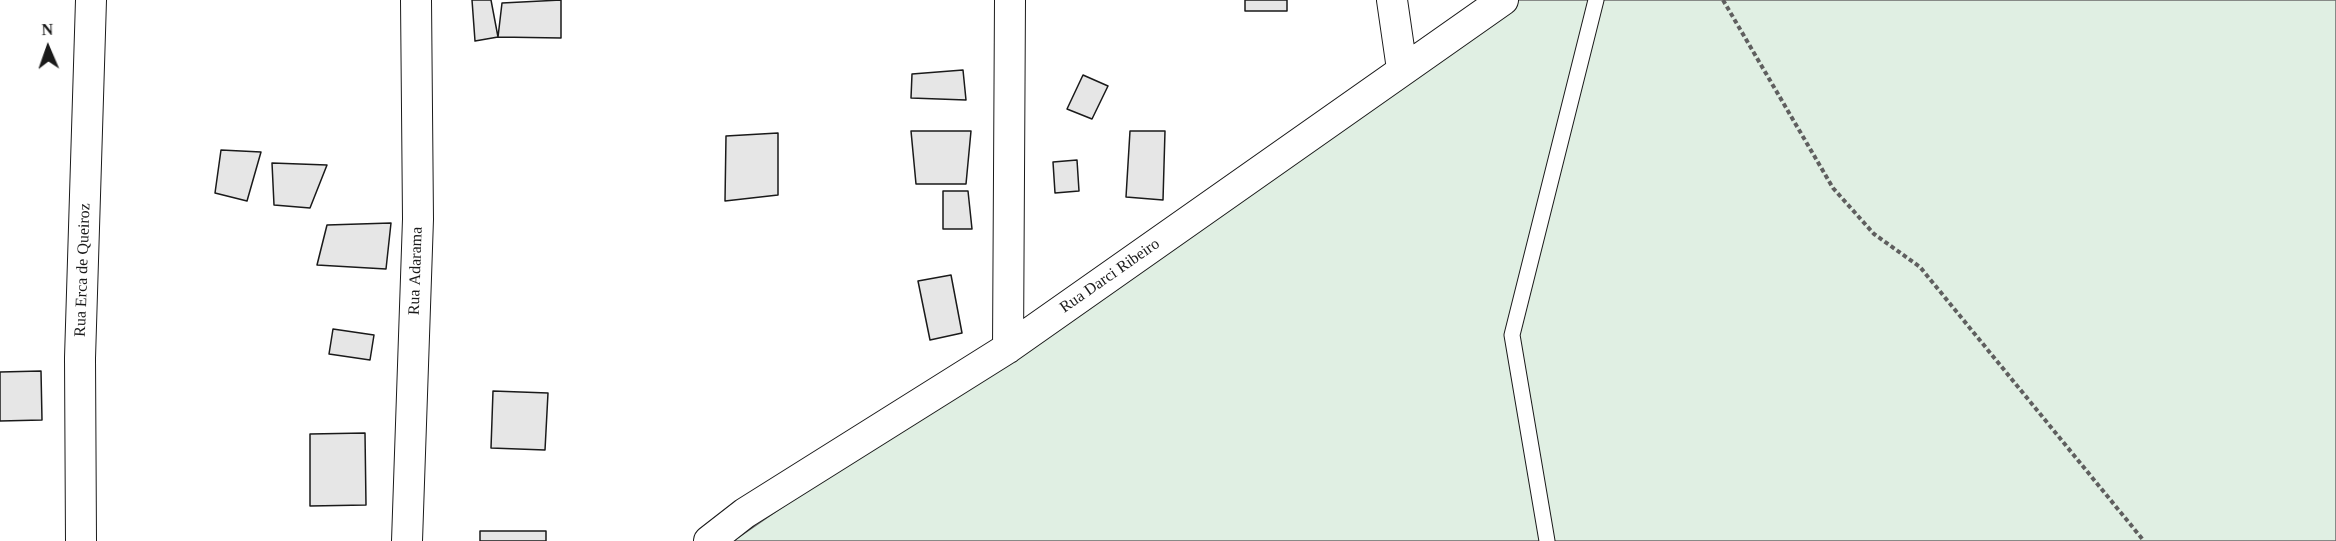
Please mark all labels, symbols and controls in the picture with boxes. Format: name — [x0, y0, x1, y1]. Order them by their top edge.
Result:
north arrow — [18, 18, 78, 78]
text: N — [41, 21, 53, 38]
street label: Rua Erca de Queiroz — [71, 203, 95, 337]
street label: Rua Adarama — [405, 226, 427, 316]
street label: Rua Darci Ribeiro — [1056, 234, 1164, 318]

